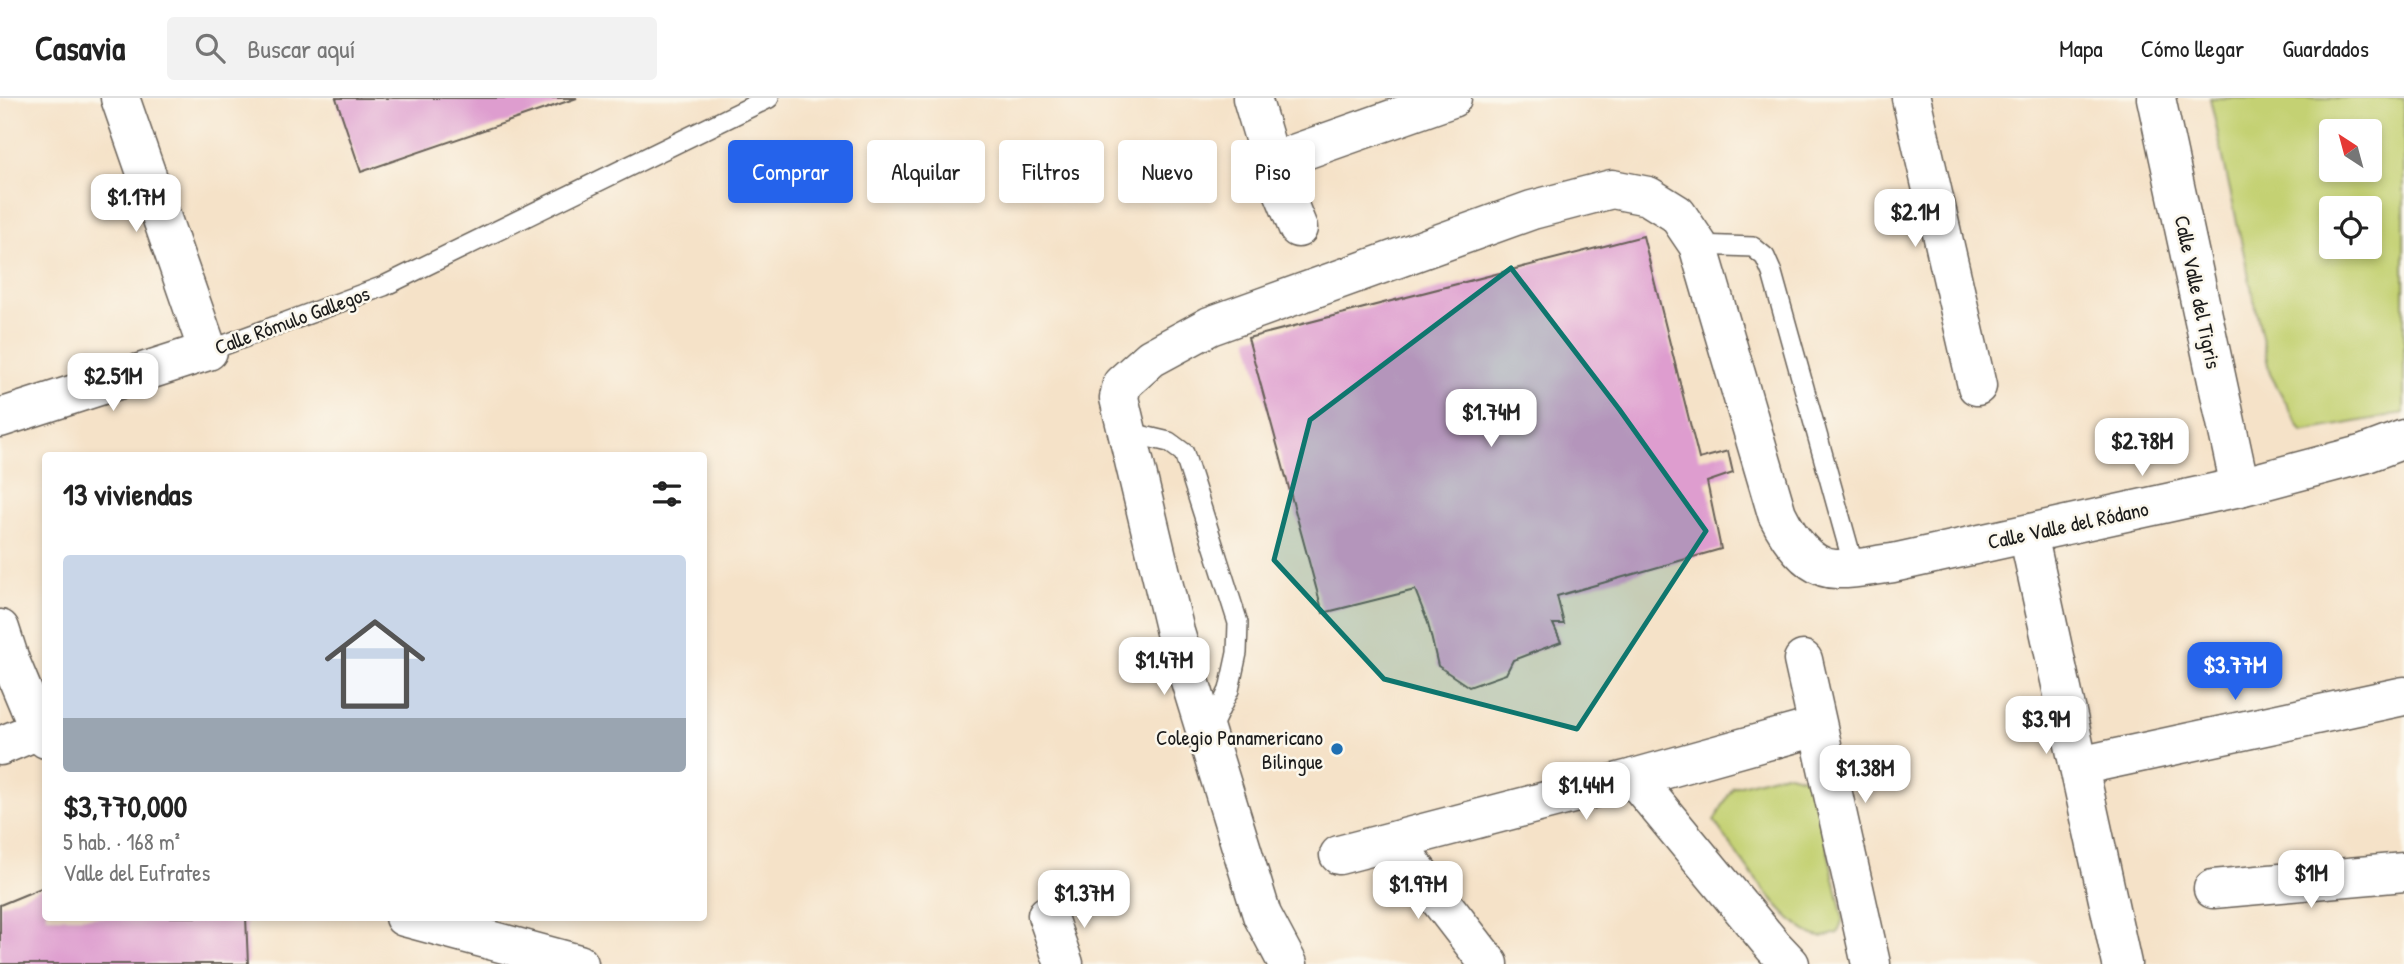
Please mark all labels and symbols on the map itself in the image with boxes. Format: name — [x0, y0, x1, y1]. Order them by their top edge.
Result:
north arrow — [2319, 119, 2382, 182]
pin: $1.17M — [79, 174, 193, 234]
pin: $2.1M — [1866, 190, 1964, 249]
street label: Calle Valle del Tigris — [2168, 213, 2228, 371]
street label: Calle Rómulo Gallegos — [210, 278, 374, 362]
pin: $2.51M — [56, 354, 170, 413]
pin: $1.74M — [1434, 390, 1548, 449]
pin: $2.78M — [2085, 418, 2199, 478]
street label: Calle Valle del Ródano — [1985, 494, 2151, 556]
pin: $1.47M — [1107, 638, 1221, 697]
pin: $3.77M — [2178, 642, 2292, 702]
pin: $3.9M — [1997, 696, 2095, 756]
place label: Colegio Panamericano Bilingue — [1156, 723, 1323, 776]
marker: Colegio Panamericano Bilingue — [1329, 741, 1345, 757]
pin: $1.38M — [1808, 746, 1922, 805]
pin: $1.44M — [1529, 762, 1643, 822]
pin: $1M — [2277, 850, 2345, 910]
pin: $1.97M — [1361, 862, 1475, 921]
pin: $1.37M — [1027, 870, 1141, 930]

